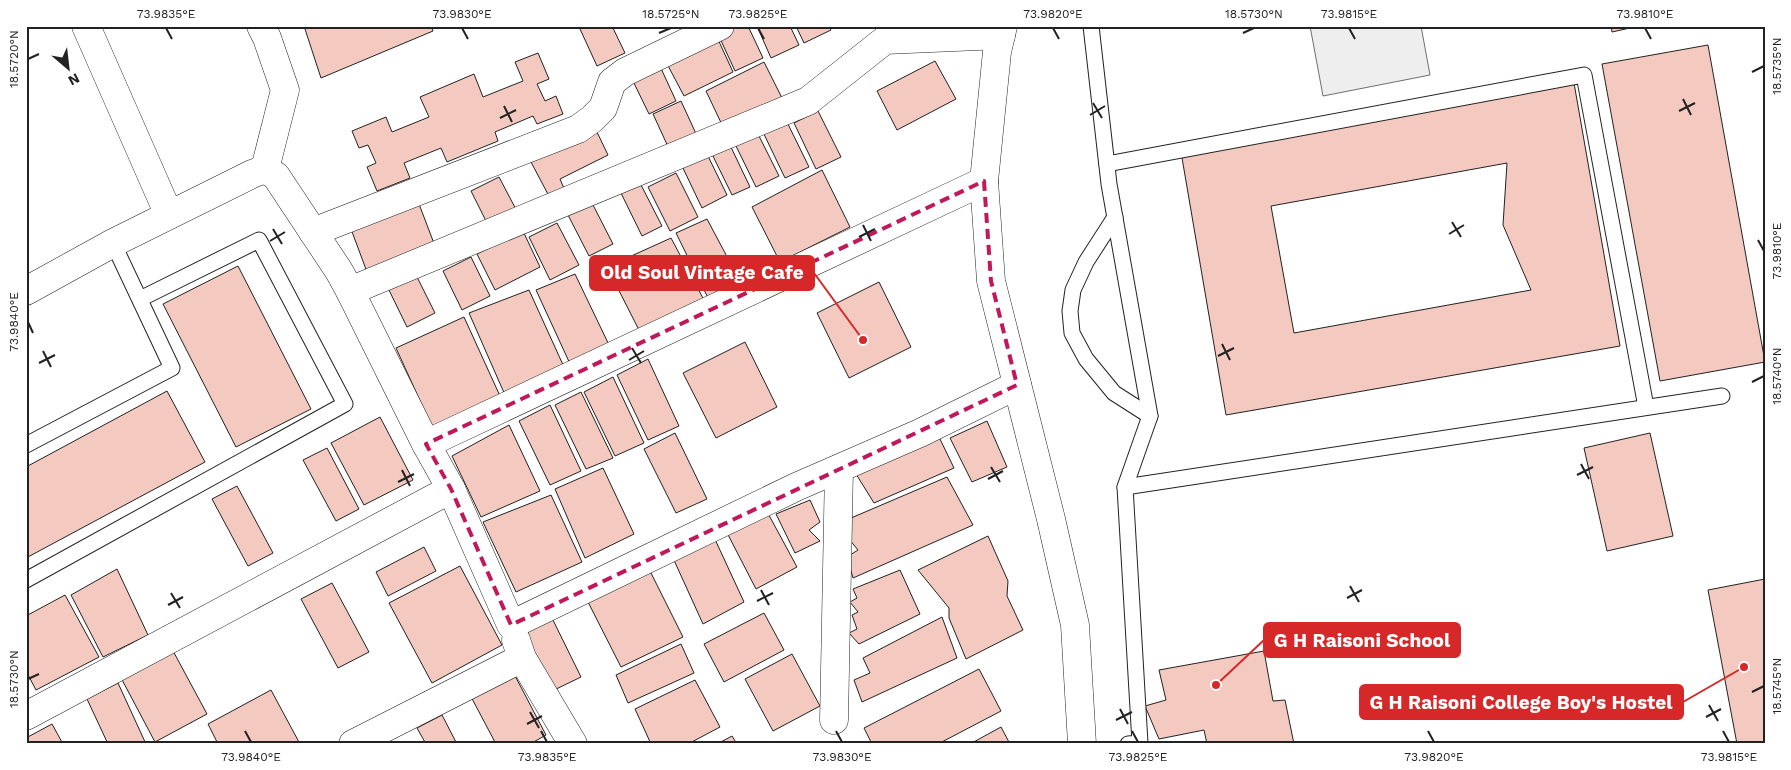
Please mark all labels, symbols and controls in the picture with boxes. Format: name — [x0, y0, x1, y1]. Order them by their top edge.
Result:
text: 73.9835°E — [137, 7, 196, 21]
text: 73.9830°E — [432, 7, 492, 21]
text: 18.5725°N — [642, 7, 700, 21]
text: 73.9825°E — [729, 7, 788, 21]
text: 73.9820°E — [1023, 7, 1083, 21]
text: 18.5730°N — [1225, 7, 1283, 21]
text: 73.9815°E — [1321, 7, 1378, 21]
text: 73.9810°E — [1616, 7, 1674, 21]
text: 18.5720°N — [7, 30, 21, 88]
text: 18.5735°N — [1770, 37, 1784, 95]
north arrow — [42, 42, 92, 92]
text: N — [66, 70, 82, 89]
text: 73.9810°E — [1770, 222, 1784, 280]
callout: Old Soul Vintage Cafe — [590, 256, 814, 290]
text: Old Soul Vintage Cafe — [600, 261, 804, 284]
text: 73.9840°E — [7, 292, 21, 352]
text: 18.5740°N — [1770, 347, 1784, 405]
callout: G H Raisoni School — [1264, 623, 1460, 657]
text: G H Raisoni School — [1274, 629, 1451, 652]
text: 18.5730°N — [7, 650, 21, 708]
text: 18.5745°N — [1770, 658, 1784, 714]
callout: G H Raisoni College Boy's Hostel — [1360, 685, 1683, 719]
text: G H Raisoni College Boy's Hostel — [1369, 691, 1673, 714]
text: 73.9840°E — [221, 750, 281, 764]
text: 73.9835°E — [518, 750, 577, 764]
text: 73.9830°E — [812, 750, 872, 764]
text: 73.9825°E — [1109, 750, 1168, 764]
text: 73.9820°E — [1404, 750, 1464, 764]
text: 73.9815°E — [1701, 750, 1758, 764]

